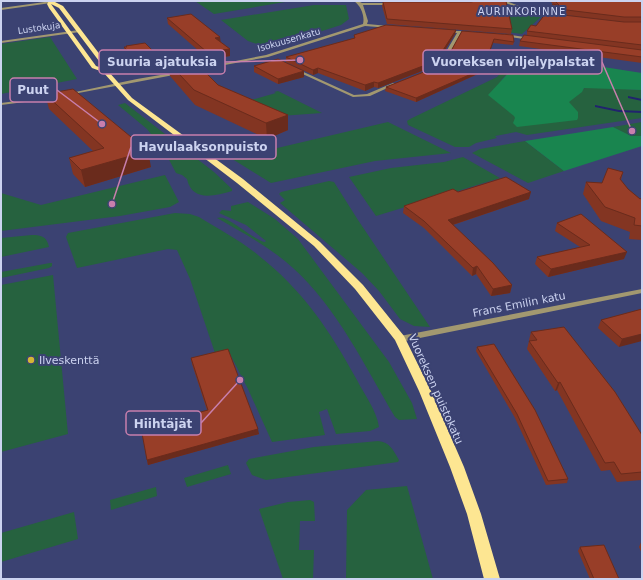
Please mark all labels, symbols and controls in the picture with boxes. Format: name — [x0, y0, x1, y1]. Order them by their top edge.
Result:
district label: AURINKORINNE — [478, 6, 566, 17]
street label: Lustokuja — [17, 20, 61, 36]
street label: Isokuusenkatu — [256, 26, 322, 54]
callout: Suuria ajatuksia — [99, 50, 225, 74]
callout: Vuoreksen viljelypalstat — [423, 50, 602, 74]
text: Suuria ajatuksia — [107, 55, 217, 69]
text: Vuoreksen viljelypalstat — [431, 55, 595, 69]
callout: Puut — [10, 78, 57, 102]
text: Puut — [17, 83, 49, 97]
callout: Havulaaksonpuisto — [131, 135, 276, 159]
text: Havulaaksonpuisto — [138, 140, 268, 154]
street label: Frans Emilin katu — [471, 289, 567, 320]
street label: Vuoreksen puistokatu — [405, 332, 466, 446]
place label: Ilveskenttä — [39, 354, 99, 367]
marker: Ilveskenttä — [26, 355, 36, 365]
callout: Hiihtäjät — [126, 411, 201, 435]
text: Hiihtäjät — [134, 417, 193, 431]

